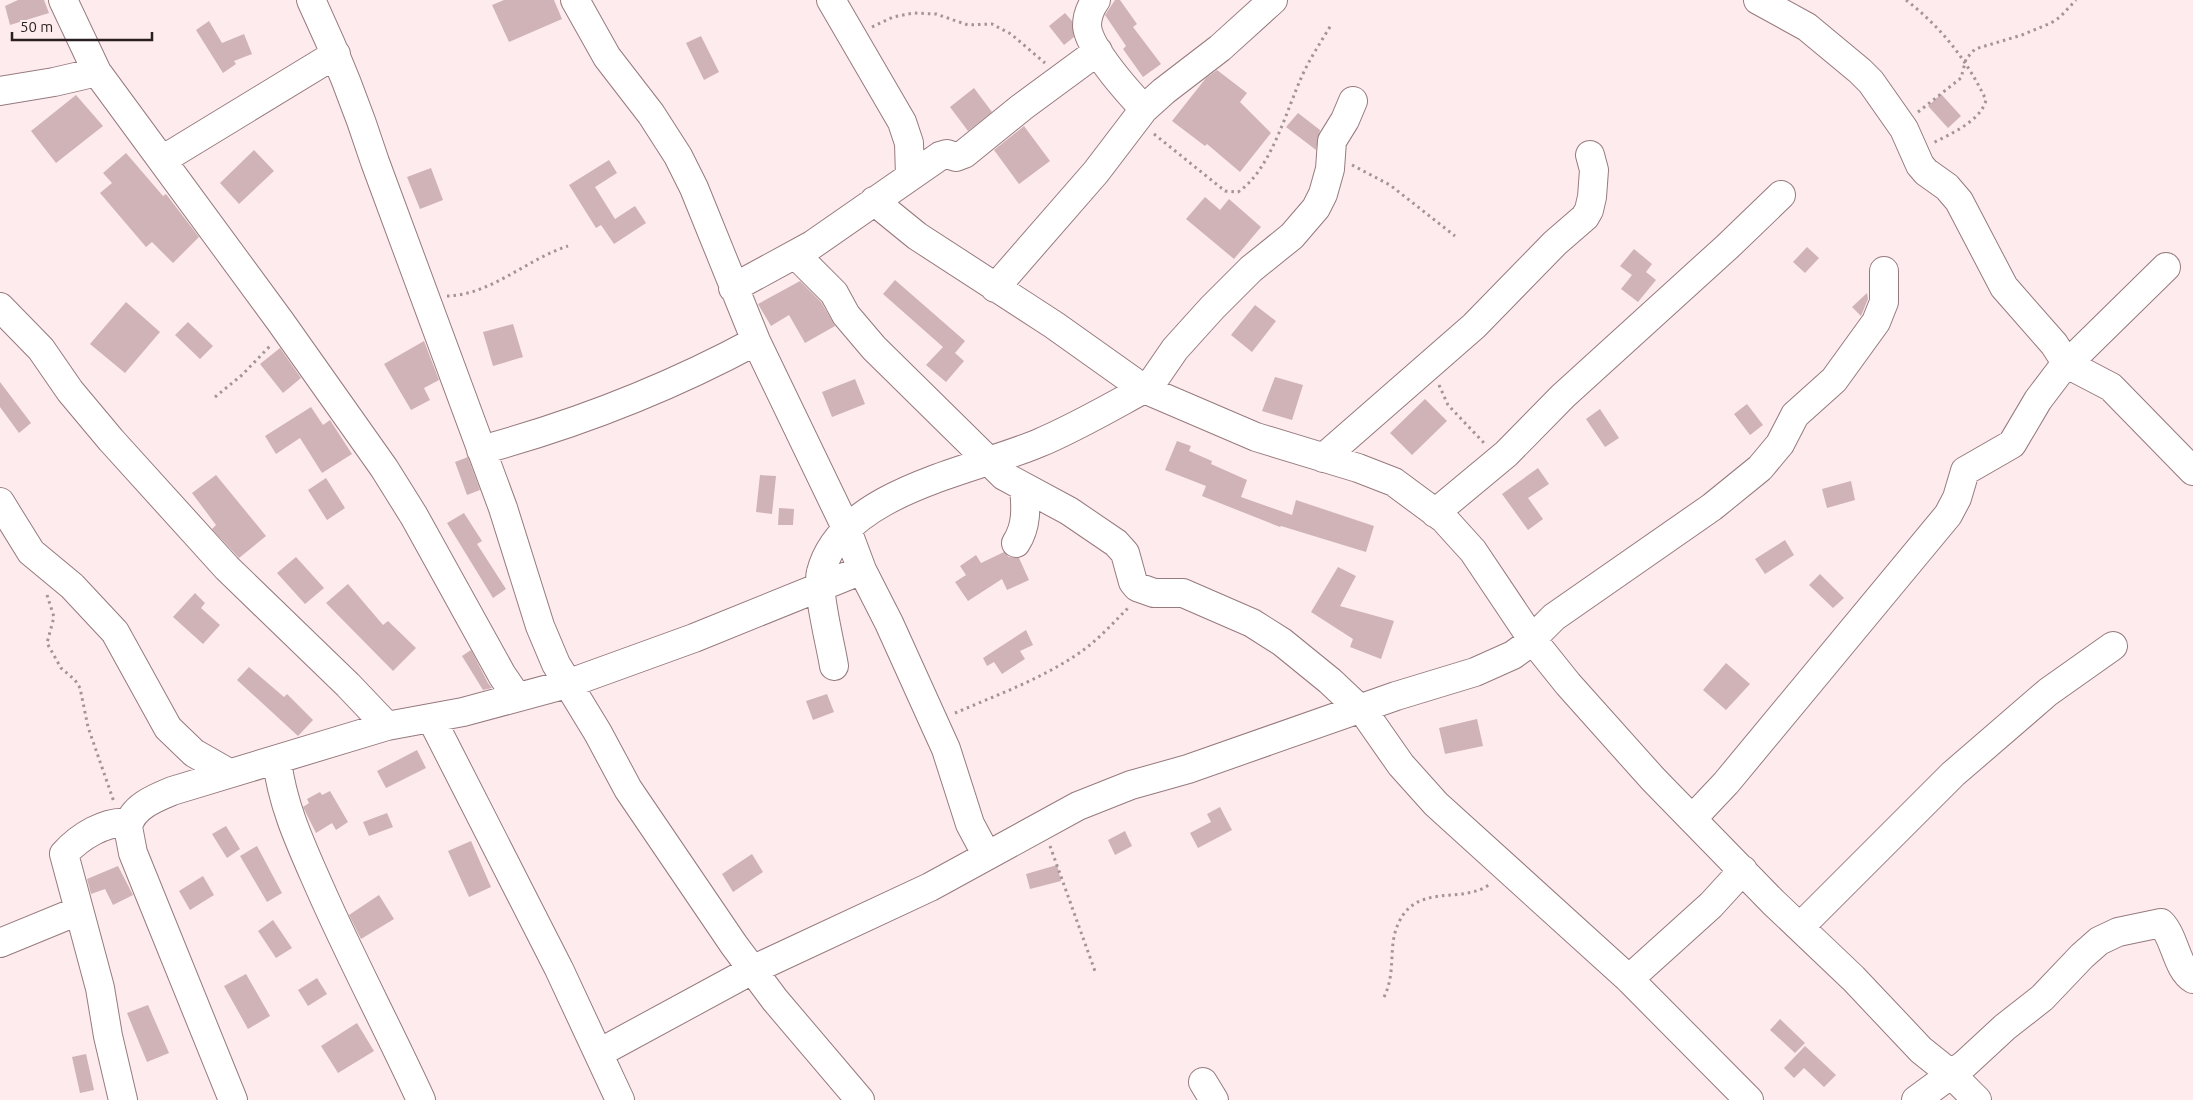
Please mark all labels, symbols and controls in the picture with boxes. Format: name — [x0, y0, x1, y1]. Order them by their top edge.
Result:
scale bar — [12, 10, 152, 42]
text: 50 m — [20, 18, 53, 35]

